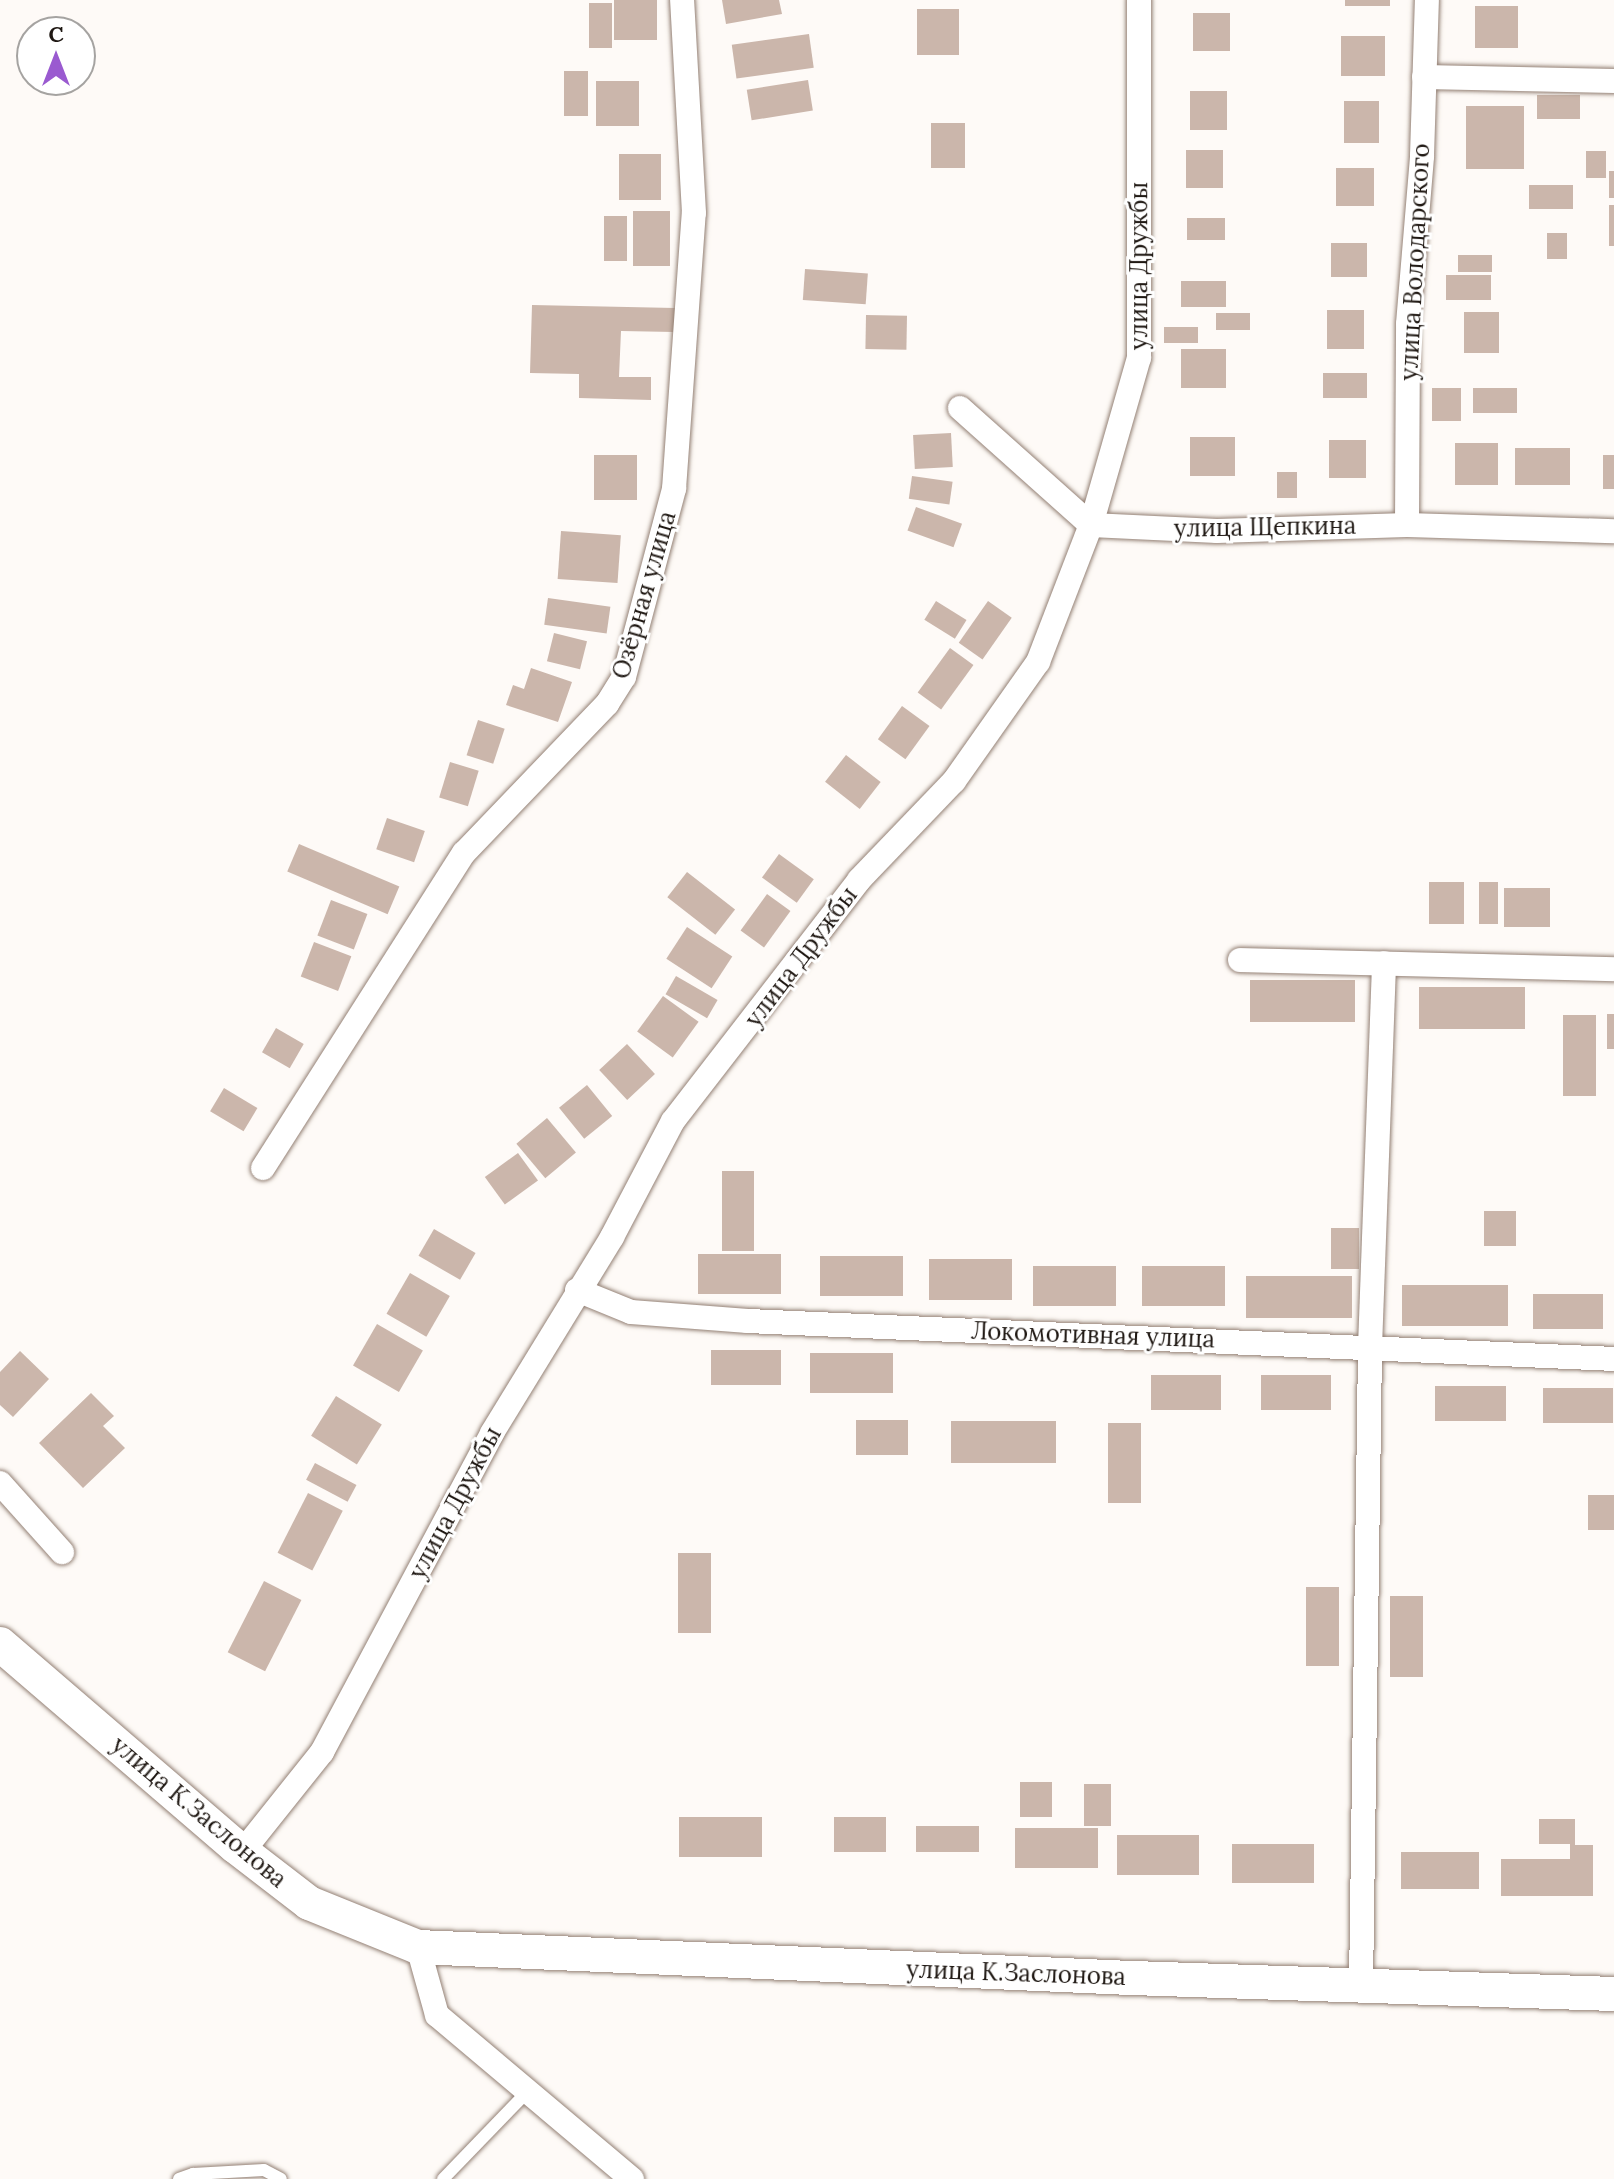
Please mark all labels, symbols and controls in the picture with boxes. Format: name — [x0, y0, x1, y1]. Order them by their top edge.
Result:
north arrow — [16, 16, 96, 96]
text: С — [48, 20, 64, 48]
street label: улица Володарского — [1394, 143, 1436, 381]
street label: улица Дружбы — [1125, 182, 1153, 350]
street label: Озёрная улица — [606, 508, 682, 682]
street label: улица Щепкина — [1174, 511, 1356, 543]
street label: улица Дружбы — [739, 881, 863, 1033]
street label: Локомотивная улица — [971, 1316, 1215, 1354]
street label: улица Дружбы — [403, 1422, 507, 1584]
street label: улица К.Заслонова — [106, 1730, 292, 1894]
street label: улица К.Заслонова — [906, 1955, 1126, 1991]

